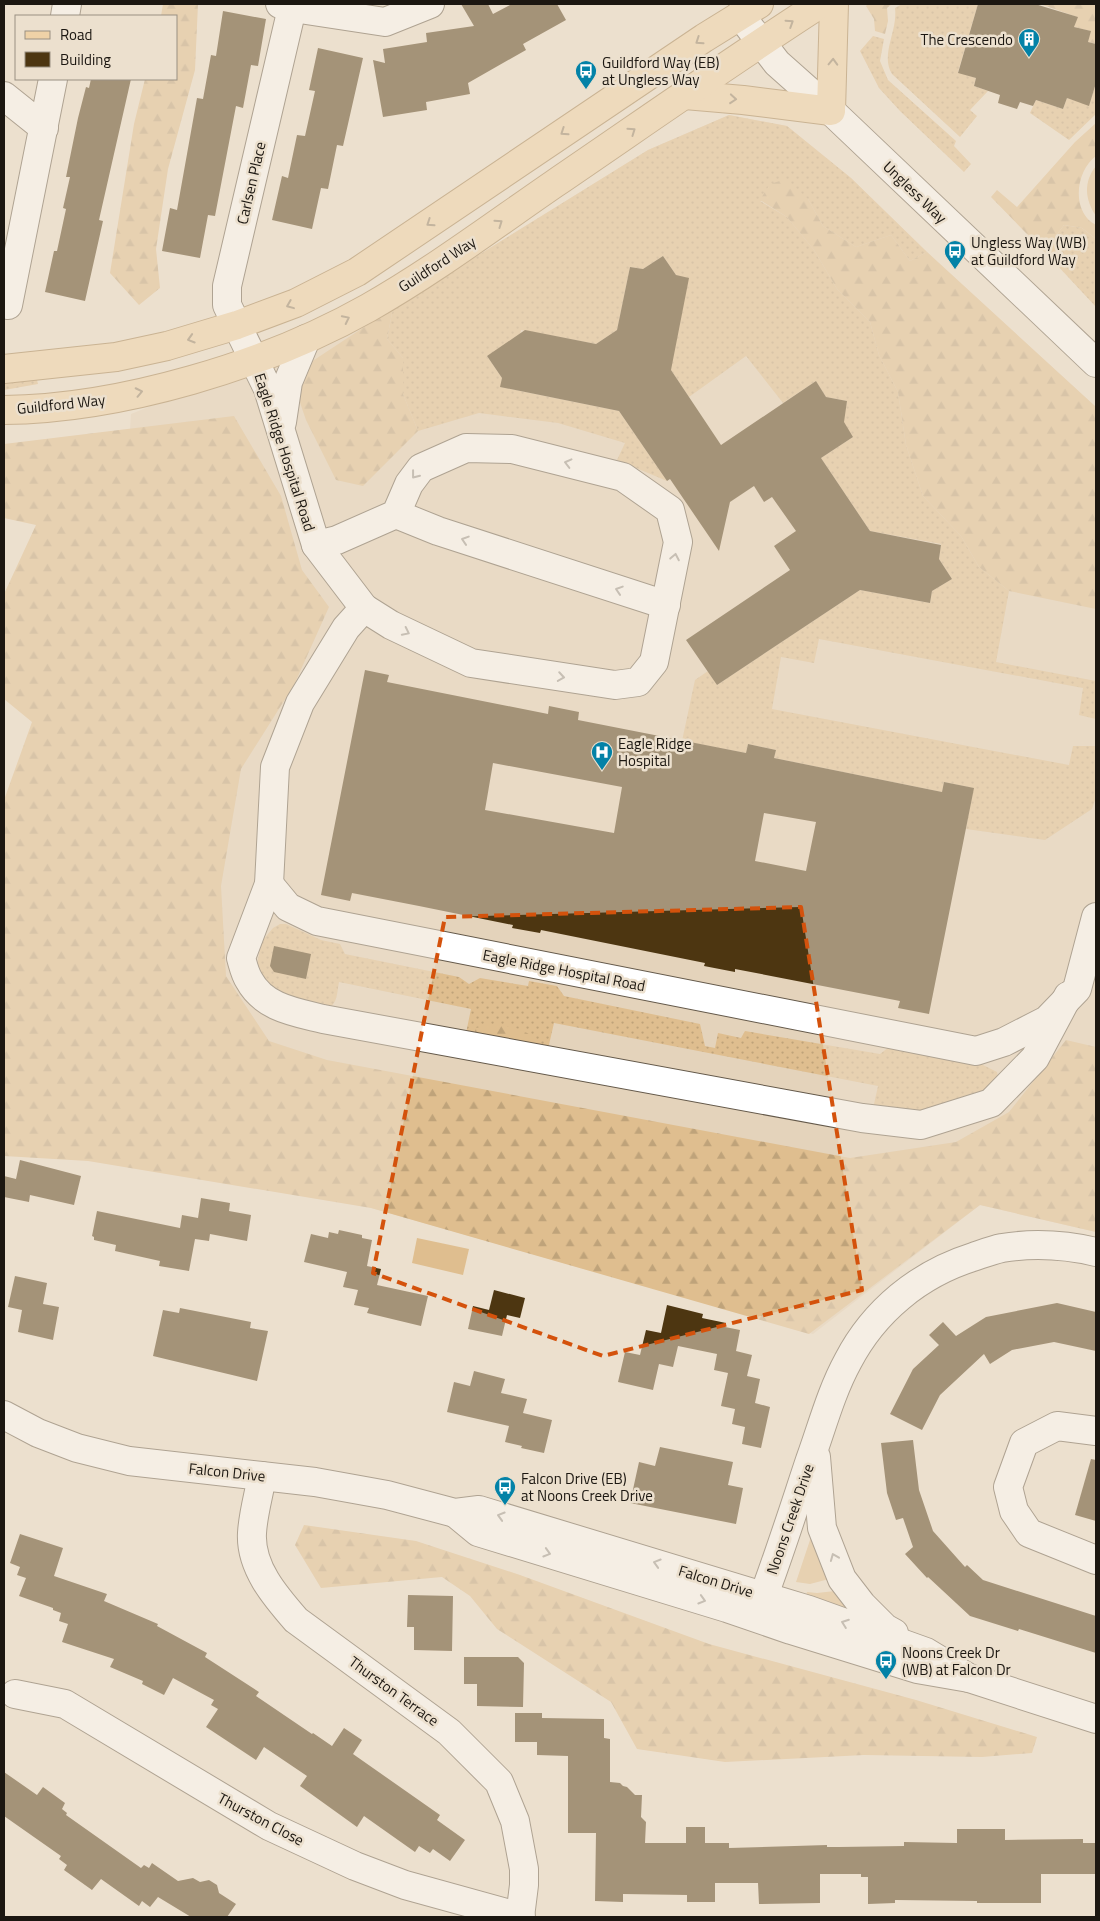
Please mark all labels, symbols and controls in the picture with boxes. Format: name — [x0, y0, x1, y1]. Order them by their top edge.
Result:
legend — [15, 15, 178, 80]
one-way arrow — [785, 20, 794, 29]
text: Road — [60, 23, 92, 46]
building icon: The Crescendo — [1017, 27, 1041, 58]
place label: The Crescendo — [921, 28, 1013, 51]
one-way arrow — [695, 35, 705, 44]
text: Building — [60, 48, 111, 71]
place label: Guildford Way (EB) at Ungless Way — [602, 51, 719, 91]
one-way arrow — [827, 58, 838, 66]
bus stop icon: Guildford Way (EB) at Ungless Way — [574, 59, 598, 90]
one-way arrow — [729, 93, 737, 104]
one-way arrow — [561, 126, 570, 135]
one-way arrow — [627, 127, 636, 137]
street label: Carlsen Place — [230, 139, 272, 227]
street label: Ungless Way — [878, 155, 952, 229]
one-way arrow — [426, 217, 436, 226]
one-way arrow — [493, 220, 502, 229]
street label: Guildford Way — [394, 230, 480, 298]
place label: Ungless Way (WB) at Guildford Way — [971, 231, 1086, 271]
bus stop icon: Ungless Way (WB) at Guildford Way — [943, 239, 967, 270]
one-way arrow — [286, 299, 295, 309]
one-way arrow — [341, 315, 350, 325]
one-way arrow — [187, 334, 195, 344]
street label: Eagle Ridge Hospital Road — [249, 370, 321, 534]
street label: Guildford Way — [16, 388, 106, 420]
one-way arrow — [134, 388, 143, 398]
one-way arrow — [564, 458, 573, 469]
one-way arrow — [413, 469, 421, 478]
one-way arrow — [461, 536, 469, 546]
one-way arrow — [669, 553, 680, 562]
one-way arrow — [615, 586, 624, 596]
one-way arrow — [401, 626, 410, 636]
one-way arrow — [556, 671, 565, 681]
place label: Eagle Ridge Hospital — [618, 732, 692, 772]
hospital icon: Eagle Ridge Hospital — [590, 740, 614, 771]
street label: Eagle Ridge Hospital Road — [481, 943, 647, 997]
street label: Falcon Drive — [188, 1457, 266, 1487]
street label: Noons Creek Drive — [760, 1460, 820, 1578]
place label: Falcon Drive (EB) at Noons Creek Drive — [521, 1467, 653, 1507]
bus stop icon: Falcon Drive (EB) at Noons Creek Drive — [493, 1475, 517, 1506]
one-way arrow — [498, 1512, 506, 1522]
one-way arrow — [542, 1547, 551, 1557]
one-way arrow — [830, 1553, 840, 1561]
one-way arrow — [653, 1559, 662, 1569]
street label: Falcon Drive — [676, 1559, 756, 1603]
one-way arrow — [698, 1595, 706, 1605]
one-way arrow — [841, 1619, 850, 1629]
place label: Noons Creek Dr (WB) at Falcon Dr — [902, 1641, 1011, 1681]
bus stop icon: Noons Creek Dr (WB) at Falcon Dr — [874, 1649, 898, 1680]
street label: Thurston Terrace — [344, 1650, 444, 1732]
street label: Thurston Close — [214, 1787, 308, 1851]

